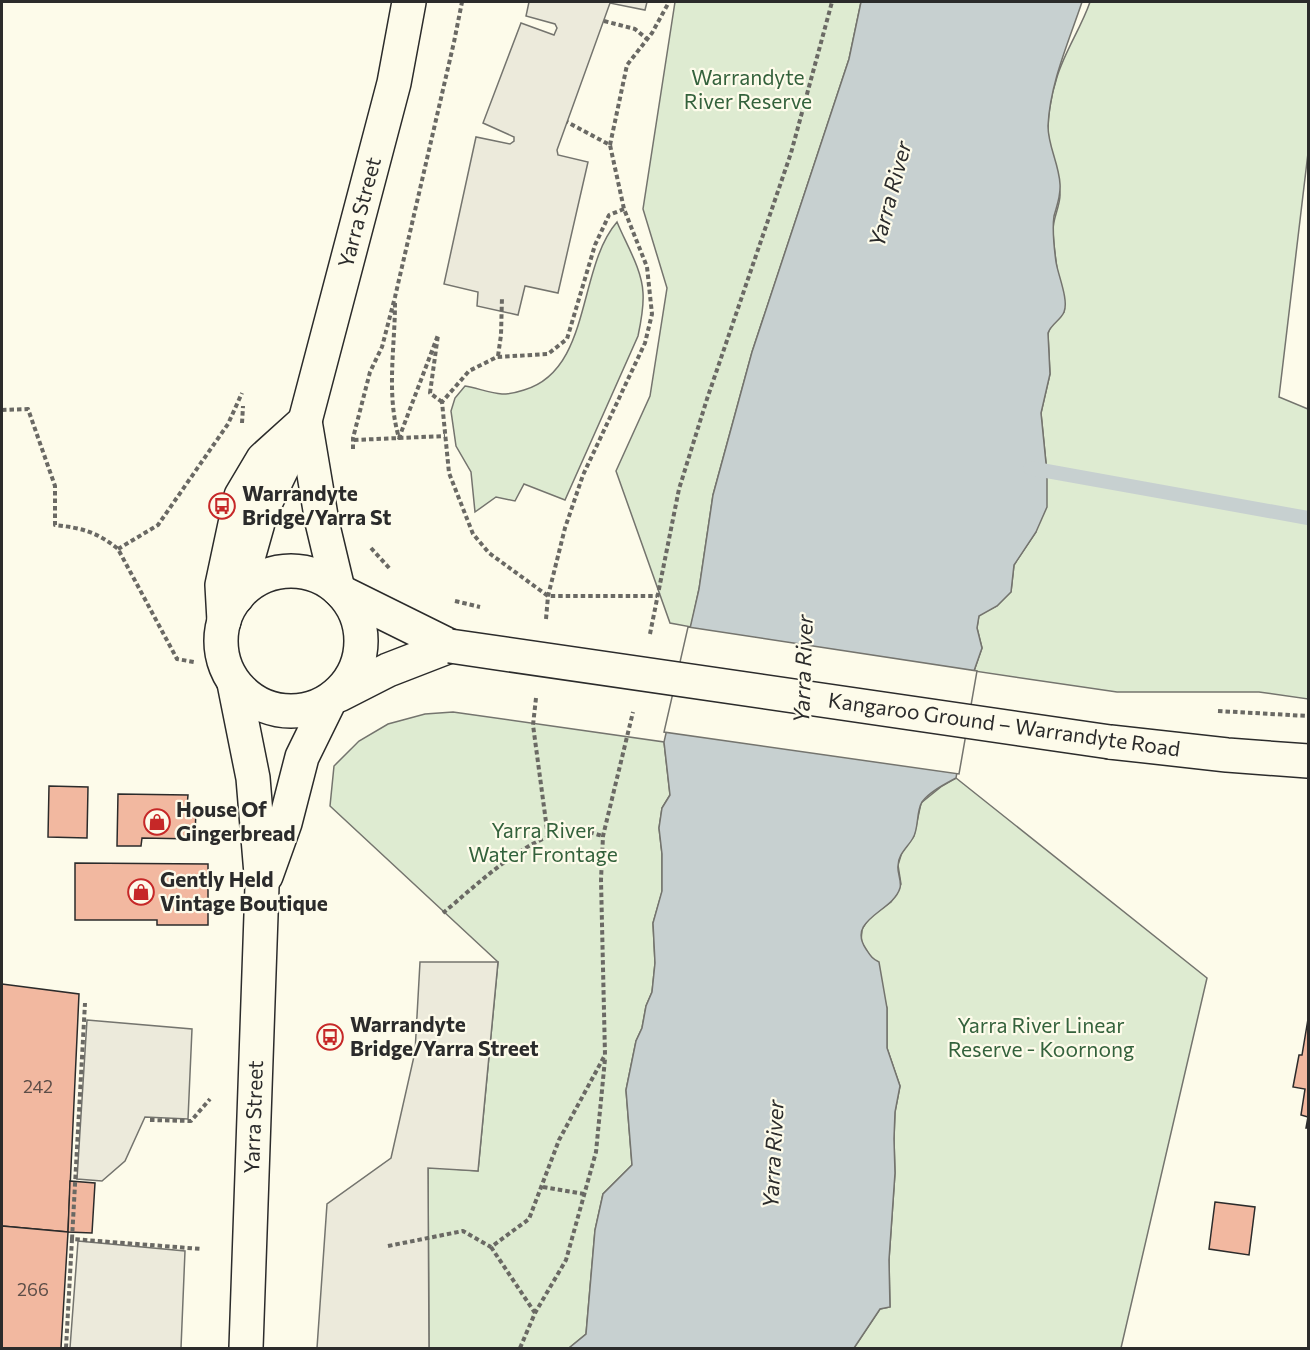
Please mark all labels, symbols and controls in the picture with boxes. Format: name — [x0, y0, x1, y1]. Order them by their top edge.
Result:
park label: Warrandyte River Reserve — [684, 64, 812, 113]
water label: Yarra River — [862, 137, 917, 250]
street label: Yarra Street — [332, 154, 385, 270]
place label: Warrandyte Bridge/Yarra St — [242, 480, 391, 529]
bus stop icon: Warrandyte Bridge/Yarra St — [207, 491, 237, 521]
water label: Yarra River — [787, 613, 818, 724]
street label: Kangaroo Ground – Warrandyte Road — [827, 686, 1182, 761]
place label: House Of Gingerbread — [176, 796, 296, 845]
shop icon: House Of Gingerbread — [142, 807, 172, 837]
park label: Yarra River Water Frontage — [468, 817, 618, 866]
place label: Gently Held Vintage Boutique — [160, 866, 328, 915]
shop icon: Gently Held Vintage Boutique — [126, 877, 156, 907]
place label: Warrandyte Bridge/Yarra Street — [350, 1011, 539, 1060]
park label: Yarra River Linear Reserve - Koornong — [948, 1012, 1134, 1061]
bus stop icon: Warrandyte Bridge/Yarra Street — [315, 1022, 345, 1052]
street label: Yarra Street — [238, 1060, 267, 1174]
house number: 242 — [23, 1075, 53, 1097]
water label: Yarra River — [756, 1098, 789, 1209]
house number: 266 — [17, 1278, 49, 1300]

